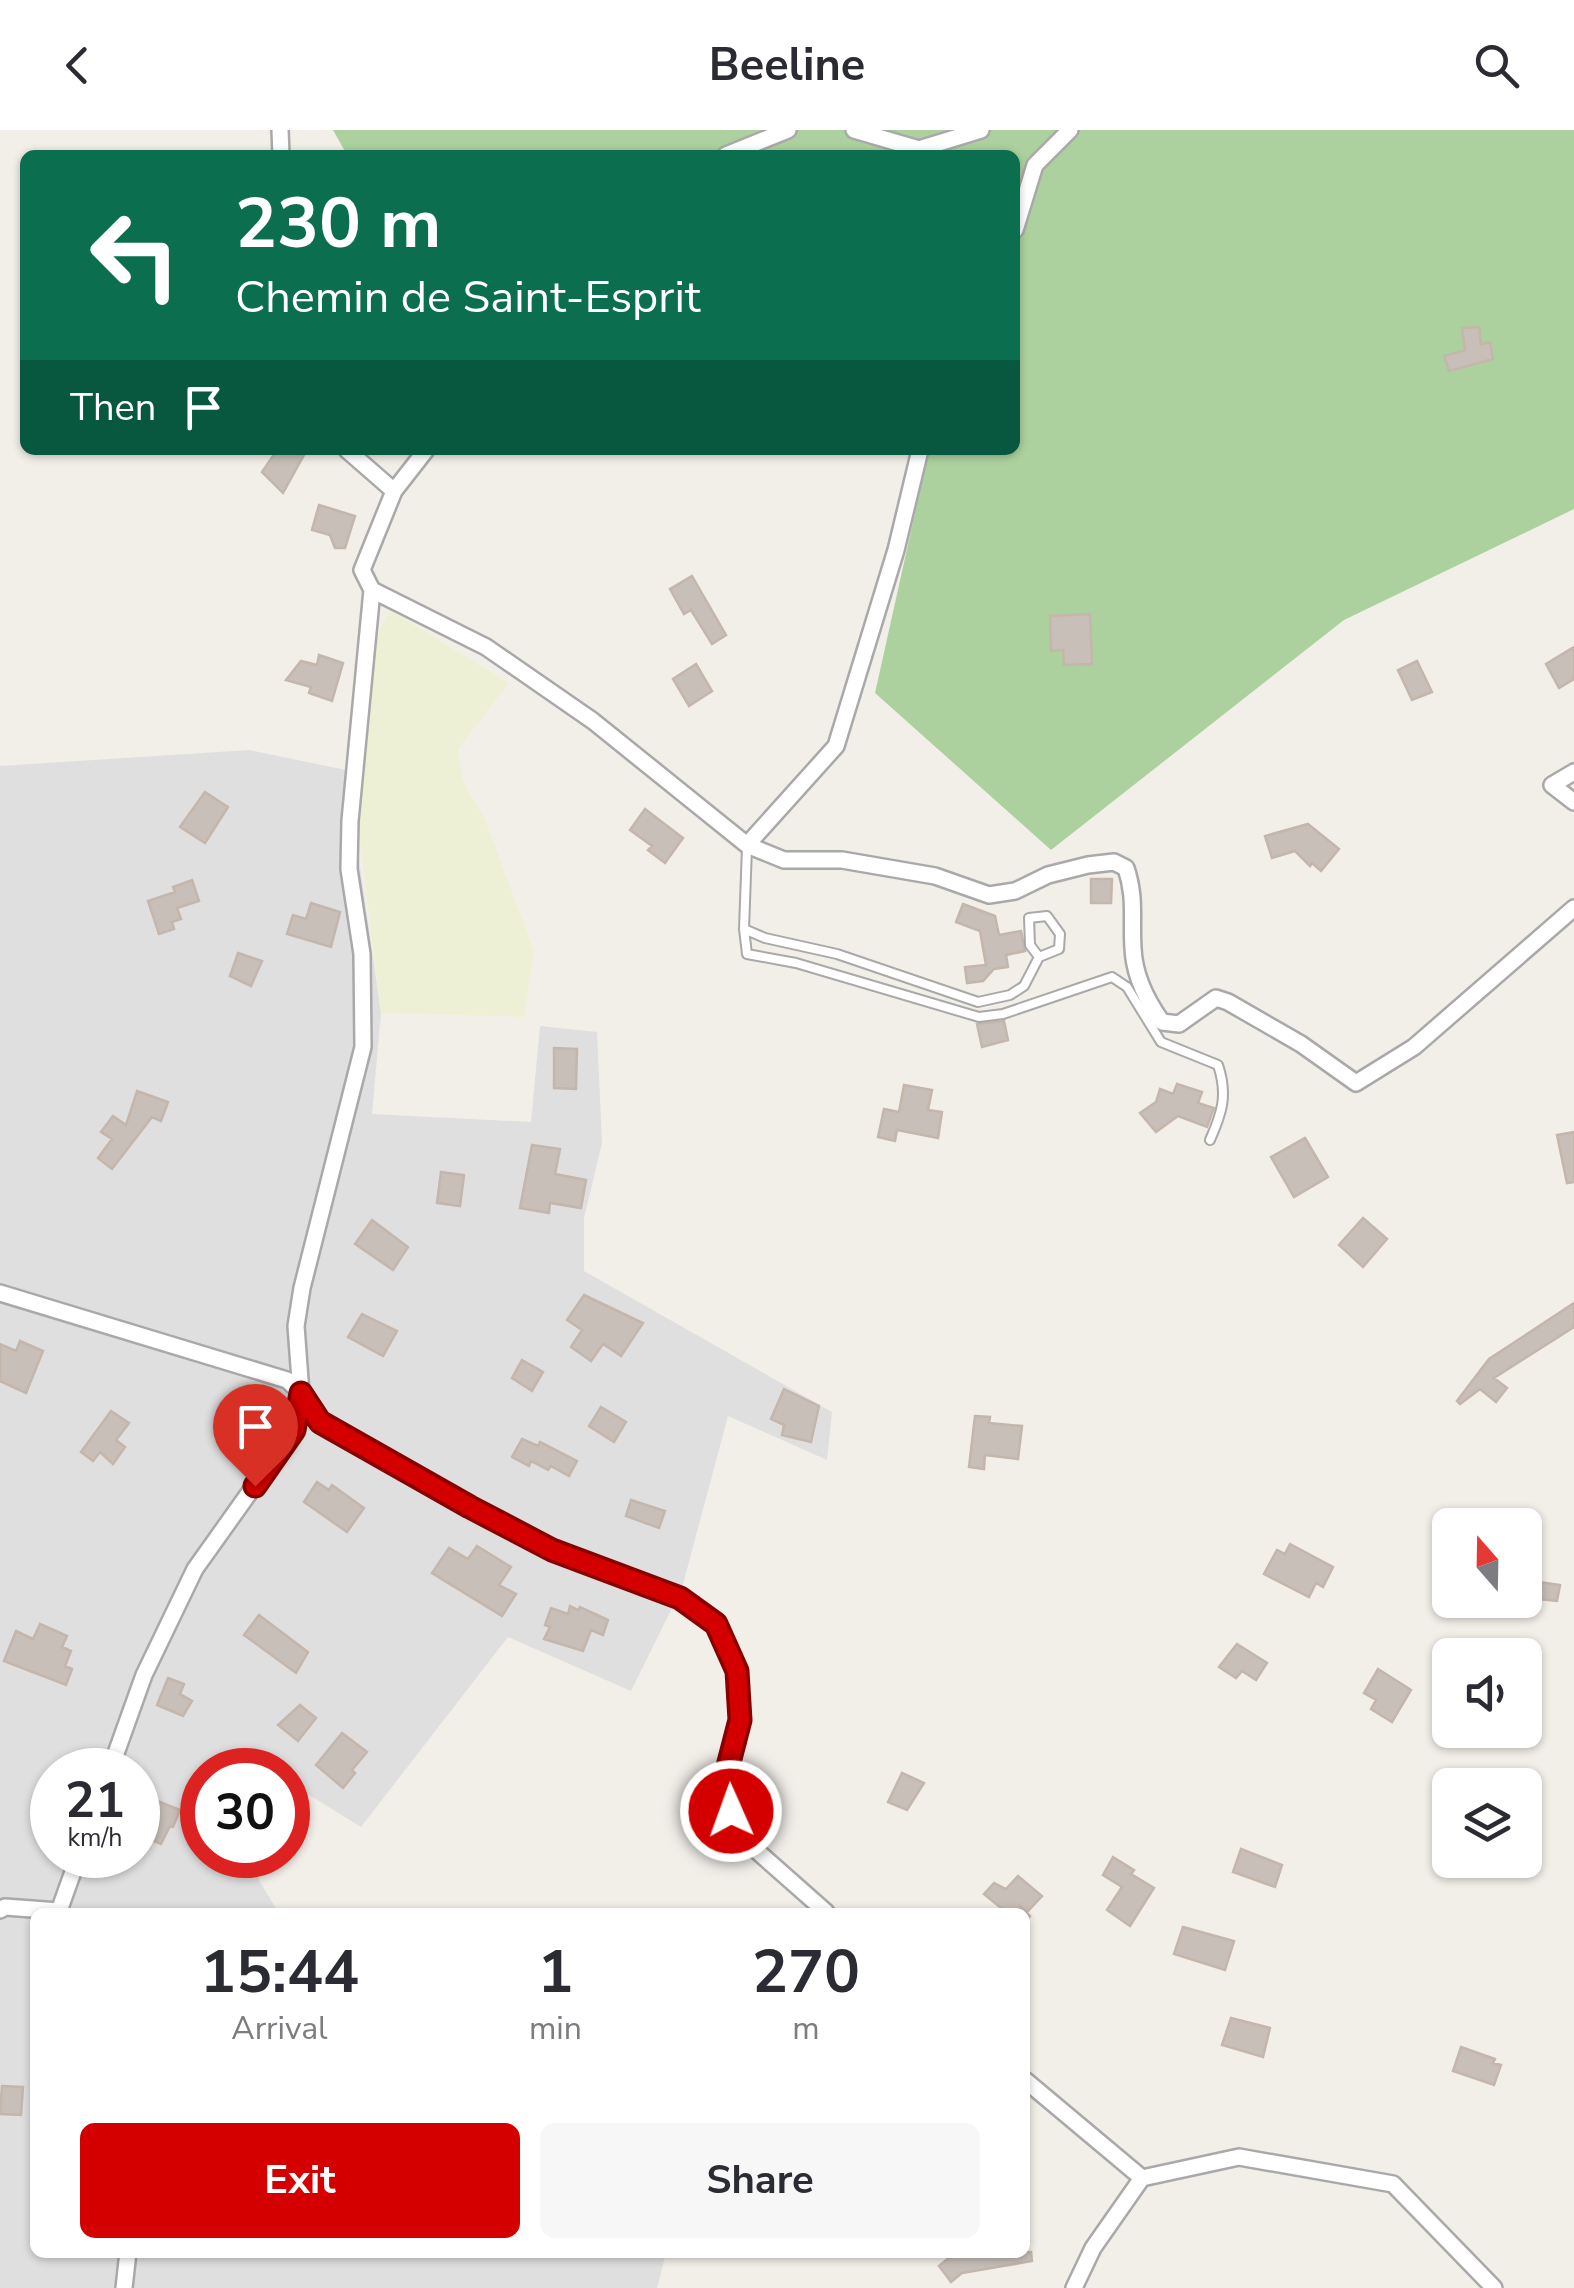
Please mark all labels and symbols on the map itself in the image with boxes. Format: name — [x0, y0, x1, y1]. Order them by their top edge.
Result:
pin — [213, 1384, 298, 1487]
north arrow — [1432, 1508, 1542, 1618]
speed limit sign: 30 — [180, 1748, 310, 1878]
position arrow — [679, 1759, 783, 1863]

